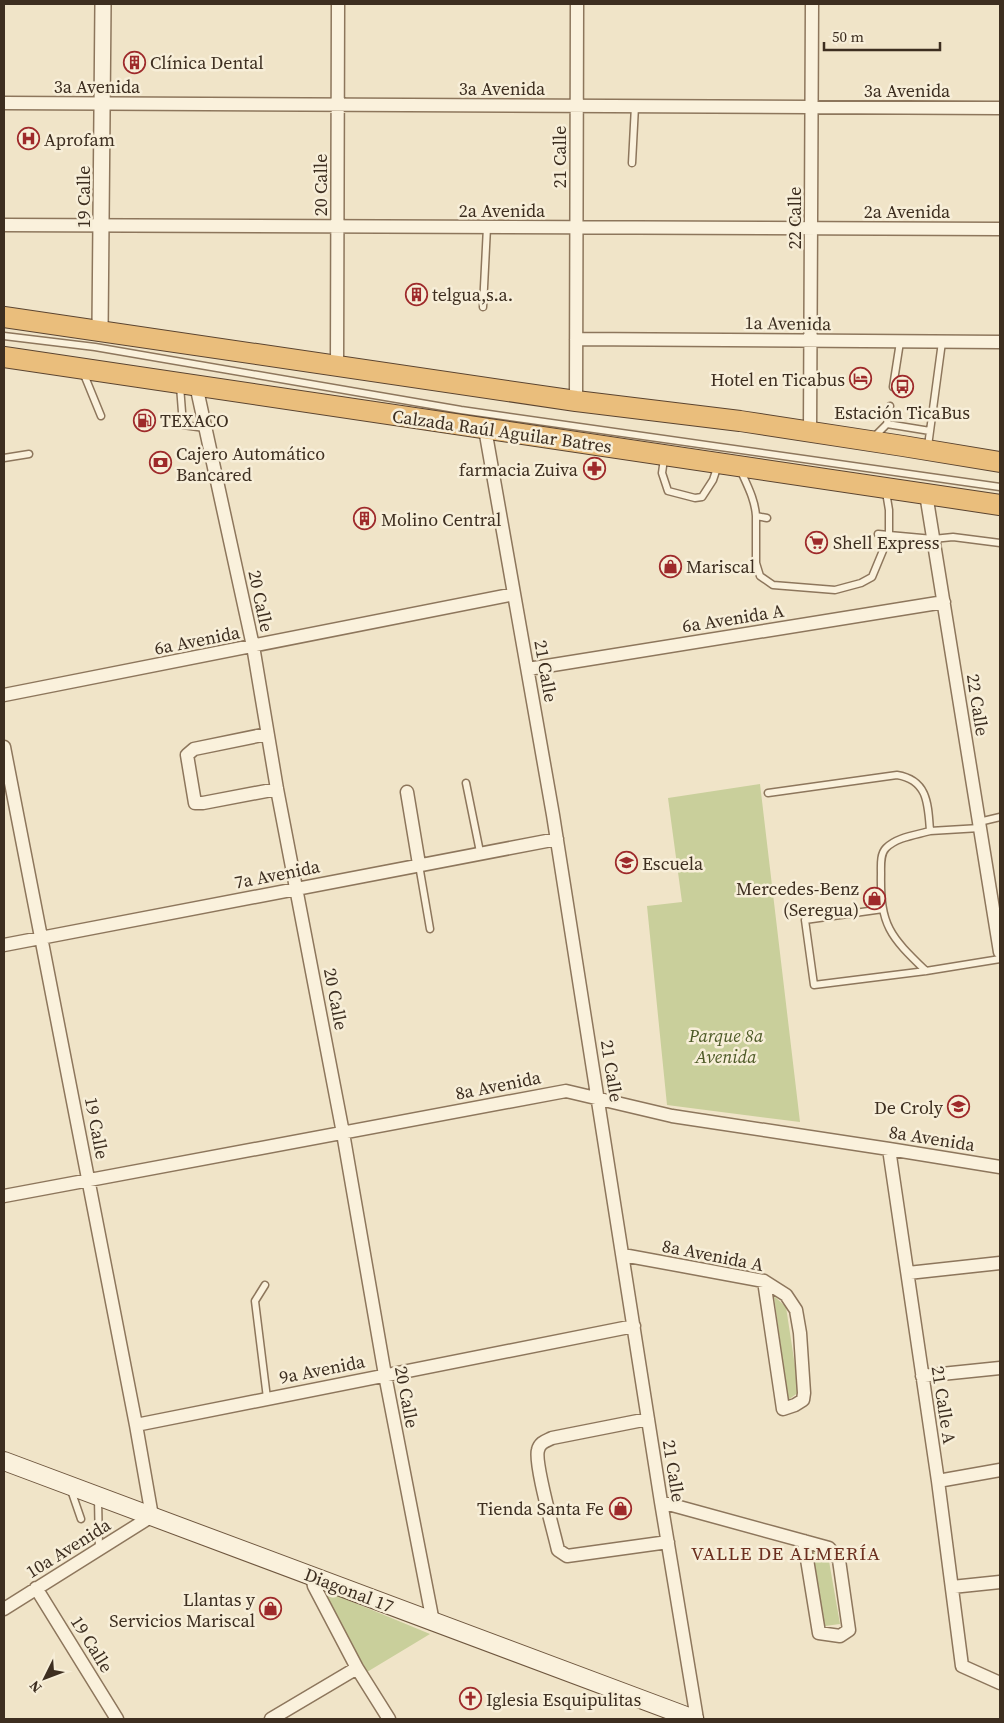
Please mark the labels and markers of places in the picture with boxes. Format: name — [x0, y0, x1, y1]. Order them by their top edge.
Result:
building icon: Clínica Dental — [122, 50, 146, 74]
place label: Clínica Dental — [150, 50, 264, 75]
hospital icon: Aprofam — [16, 127, 40, 151]
place label: Aprofam — [44, 127, 115, 152]
building icon: telgua,s.a. — [404, 282, 428, 306]
place label: telgua,s.a. — [432, 282, 513, 307]
place label: Hotel en Ticabus — [710, 367, 845, 392]
hotel icon: Hotel en Ticabus — [849, 367, 873, 391]
bus stop icon: Estación TicaBus — [890, 375, 914, 399]
place label: Estación TicaBus — [834, 400, 970, 425]
fuel station icon: TEXACO — [132, 408, 156, 432]
place label: TEXACO — [160, 408, 229, 433]
place label: Cajero Automático Bancared — [176, 441, 325, 487]
bank icon: Cajero Automático Bancared — [148, 451, 172, 475]
place label: farmacia Zuiva — [459, 457, 579, 482]
pharmacy icon: farmacia Zuiva — [582, 457, 606, 481]
building icon: Molino Central — [353, 507, 377, 531]
place label: Molino Central — [381, 507, 501, 532]
supermarket icon: Shell Express — [805, 530, 829, 554]
place label: Shell Express — [833, 530, 940, 555]
shop icon: Mariscal — [658, 554, 682, 578]
place label: Mariscal — [686, 554, 755, 579]
school or university icon: Escuela — [614, 851, 638, 875]
place label: Escuela — [642, 851, 704, 876]
place label: Mercedes-Benz (Seregua) — [736, 876, 859, 922]
shop icon: Mercedes-Benz (Seregua) — [863, 886, 887, 910]
place label: De Croly — [874, 1095, 944, 1120]
school or university icon: De Croly — [947, 1095, 971, 1119]
place label: Tienda Santa Fe — [477, 1496, 604, 1521]
shop icon: Tienda Santa Fe — [608, 1496, 632, 1520]
place label: Llantas y Servicios Mariscal — [109, 1587, 256, 1633]
shop icon: Llantas y Servicios Mariscal — [259, 1597, 283, 1621]
church icon: Iglesia Esquipulitas — [458, 1687, 482, 1711]
place label: Iglesia Esquipulitas — [486, 1687, 641, 1712]

